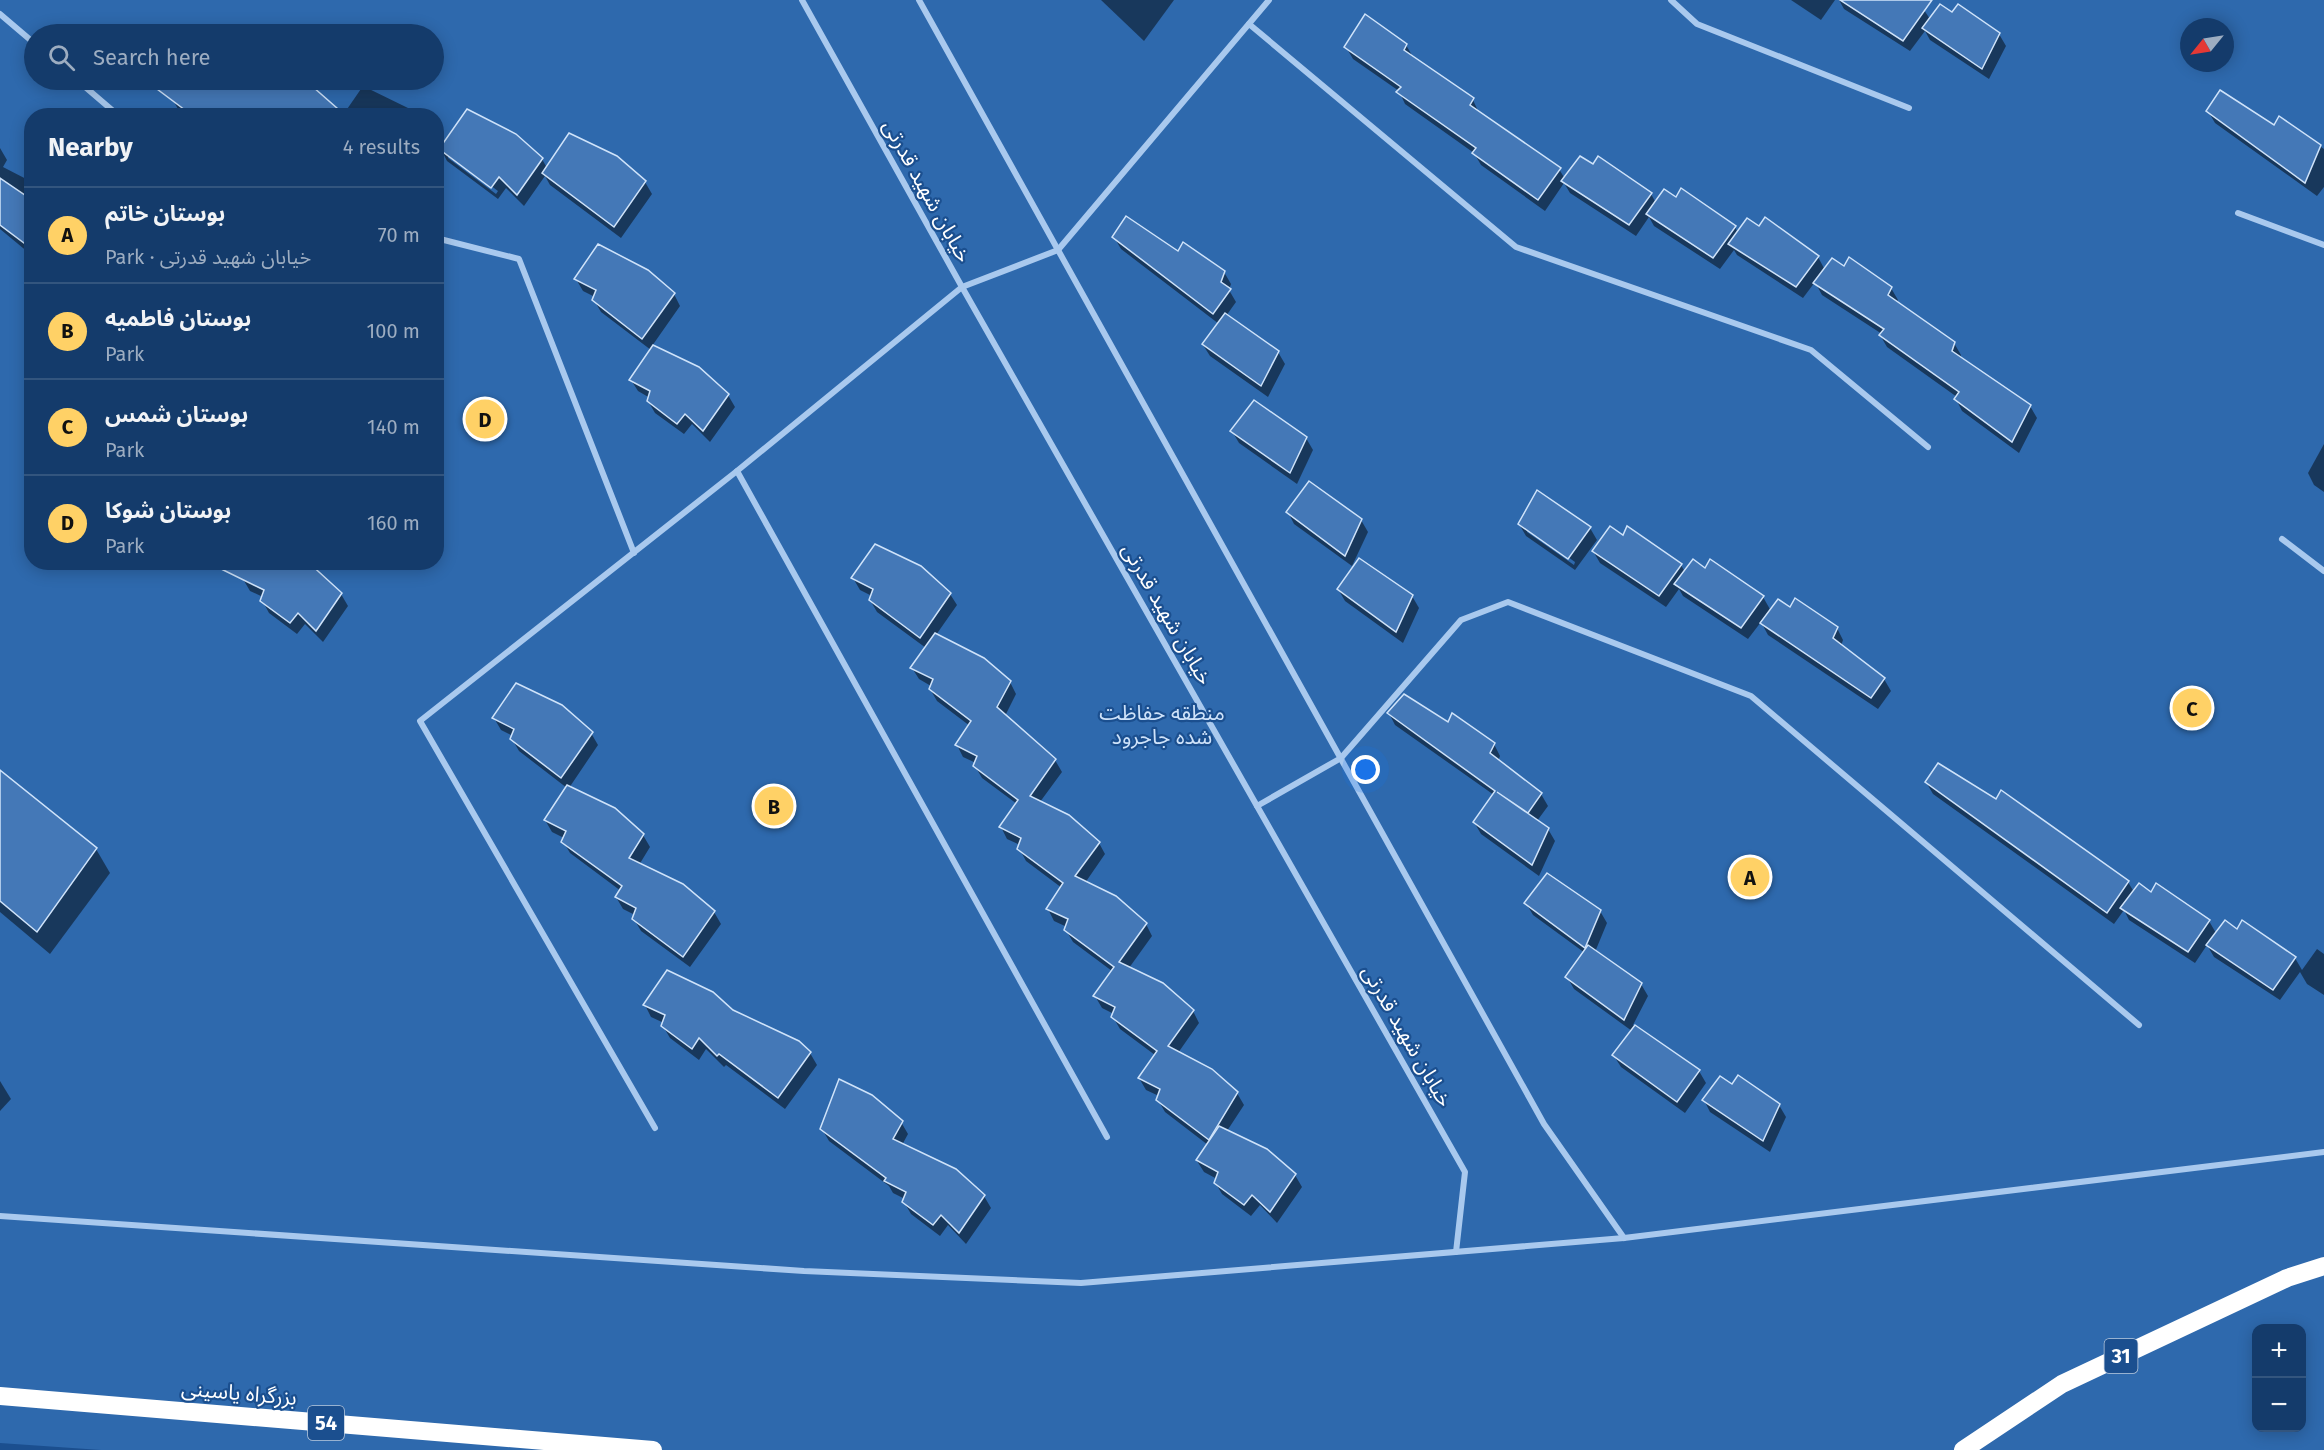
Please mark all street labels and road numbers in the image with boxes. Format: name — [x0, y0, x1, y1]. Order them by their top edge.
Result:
street label: خیابان شهید قدرتی — [877, 115, 977, 267]
street label: خیابان شهید قدرتی — [1116, 539, 1218, 689]
street label: خیابان شهید قدرتی — [1356, 961, 1458, 1111]
road number: 31 — [2104, 1339, 2138, 1373]
street label: بزرگراه یاسینی — [180, 1375, 298, 1411]
road number: 54 — [308, 1406, 344, 1440]

